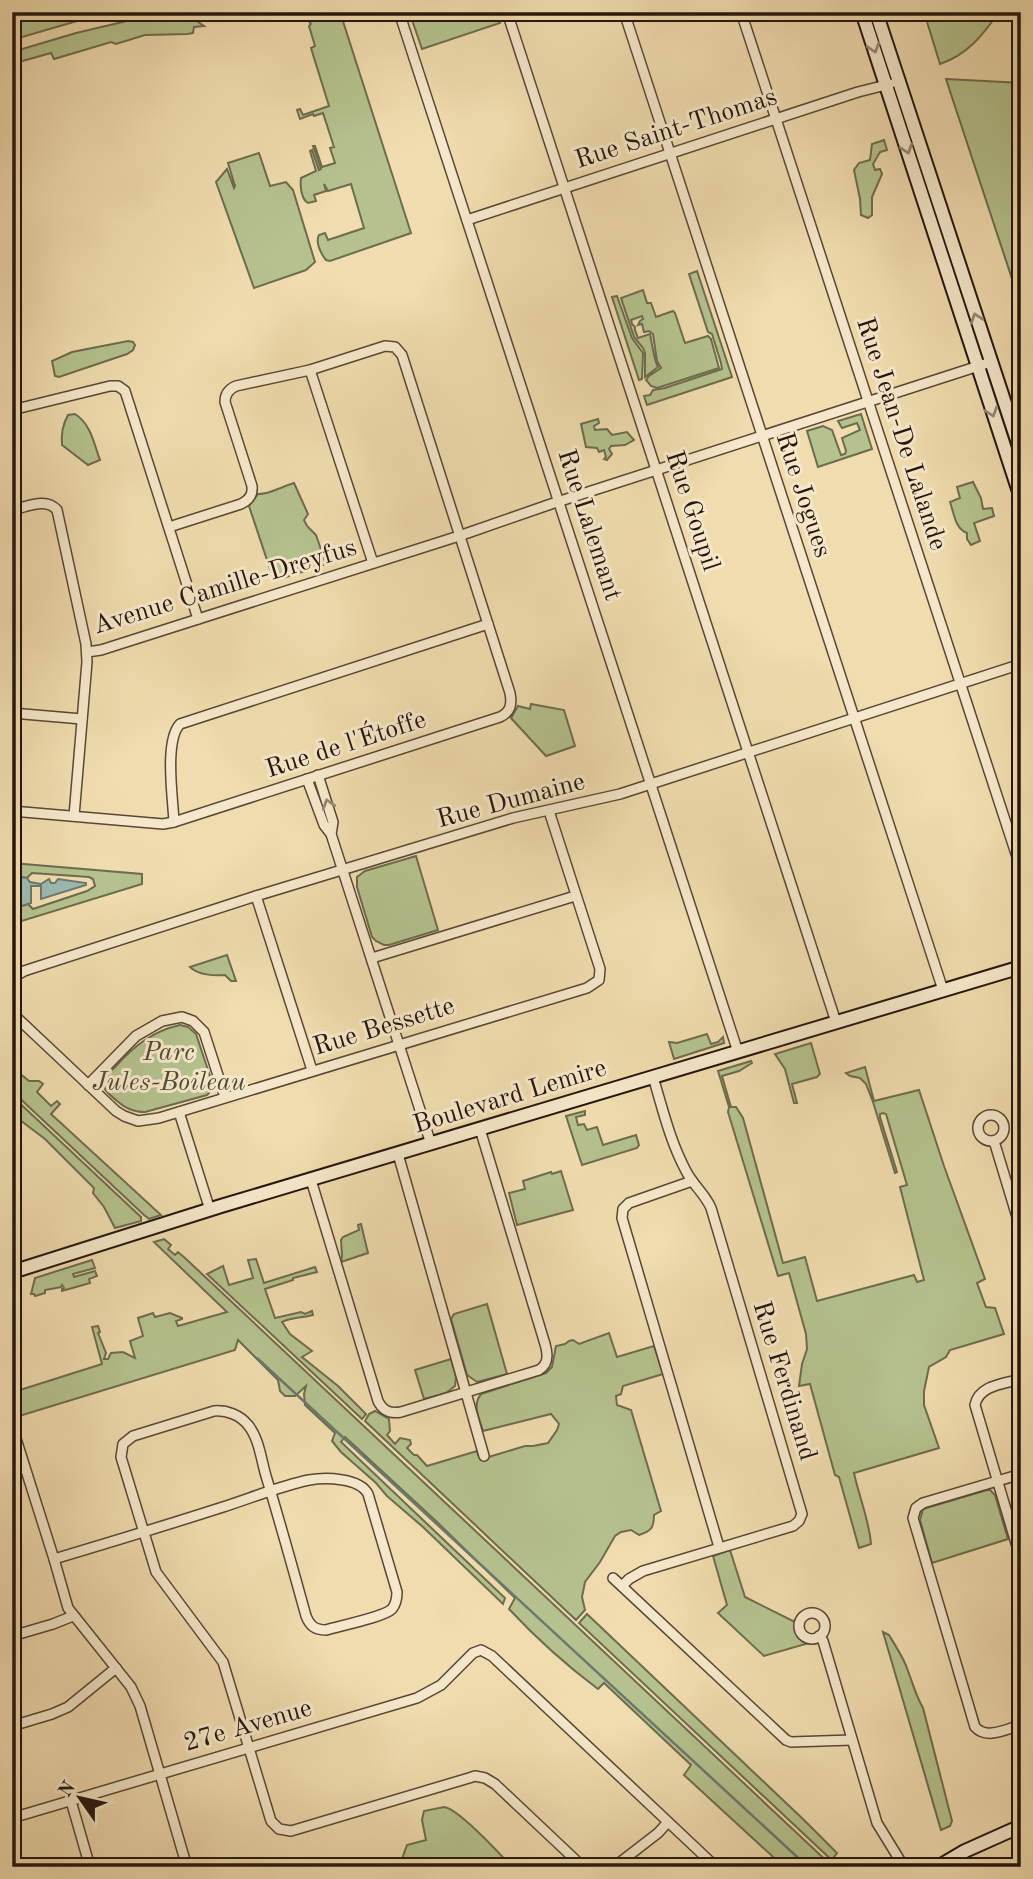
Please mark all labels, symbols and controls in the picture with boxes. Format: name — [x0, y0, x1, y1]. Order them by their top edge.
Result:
one-way arrow — [866, 42, 880, 54]
street label: Rue Saint-Thomas — [572, 84, 780, 174]
one-way arrow — [898, 143, 913, 155]
one-way arrow — [970, 312, 984, 325]
street label: Rue Jean-De Lalande — [851, 314, 951, 554]
one-way arrow — [984, 406, 999, 418]
street label: Rue Jogues — [771, 429, 835, 561]
street label: Rue Lalemant — [552, 446, 626, 604]
street label: Rue Goupil — [660, 448, 724, 574]
street label: Avenue Camille-Dreyfus — [90, 535, 360, 639]
street label: Rue de l'Étoffe — [261, 703, 429, 783]
street label: Rue Dumaine — [434, 769, 588, 833]
one-way arrow — [321, 798, 336, 810]
street label: Rue Bessette — [310, 993, 458, 1061]
park label: Parc Jules-Boileau — [92, 1040, 246, 1096]
street label: Boulevard Lemire — [410, 1055, 610, 1139]
street label: Rue Ferdinand — [747, 1298, 821, 1464]
street label: 27e Avenue — [181, 1695, 315, 1757]
north arrow — [46, 1764, 116, 1834]
text: N — [56, 1778, 80, 1801]

